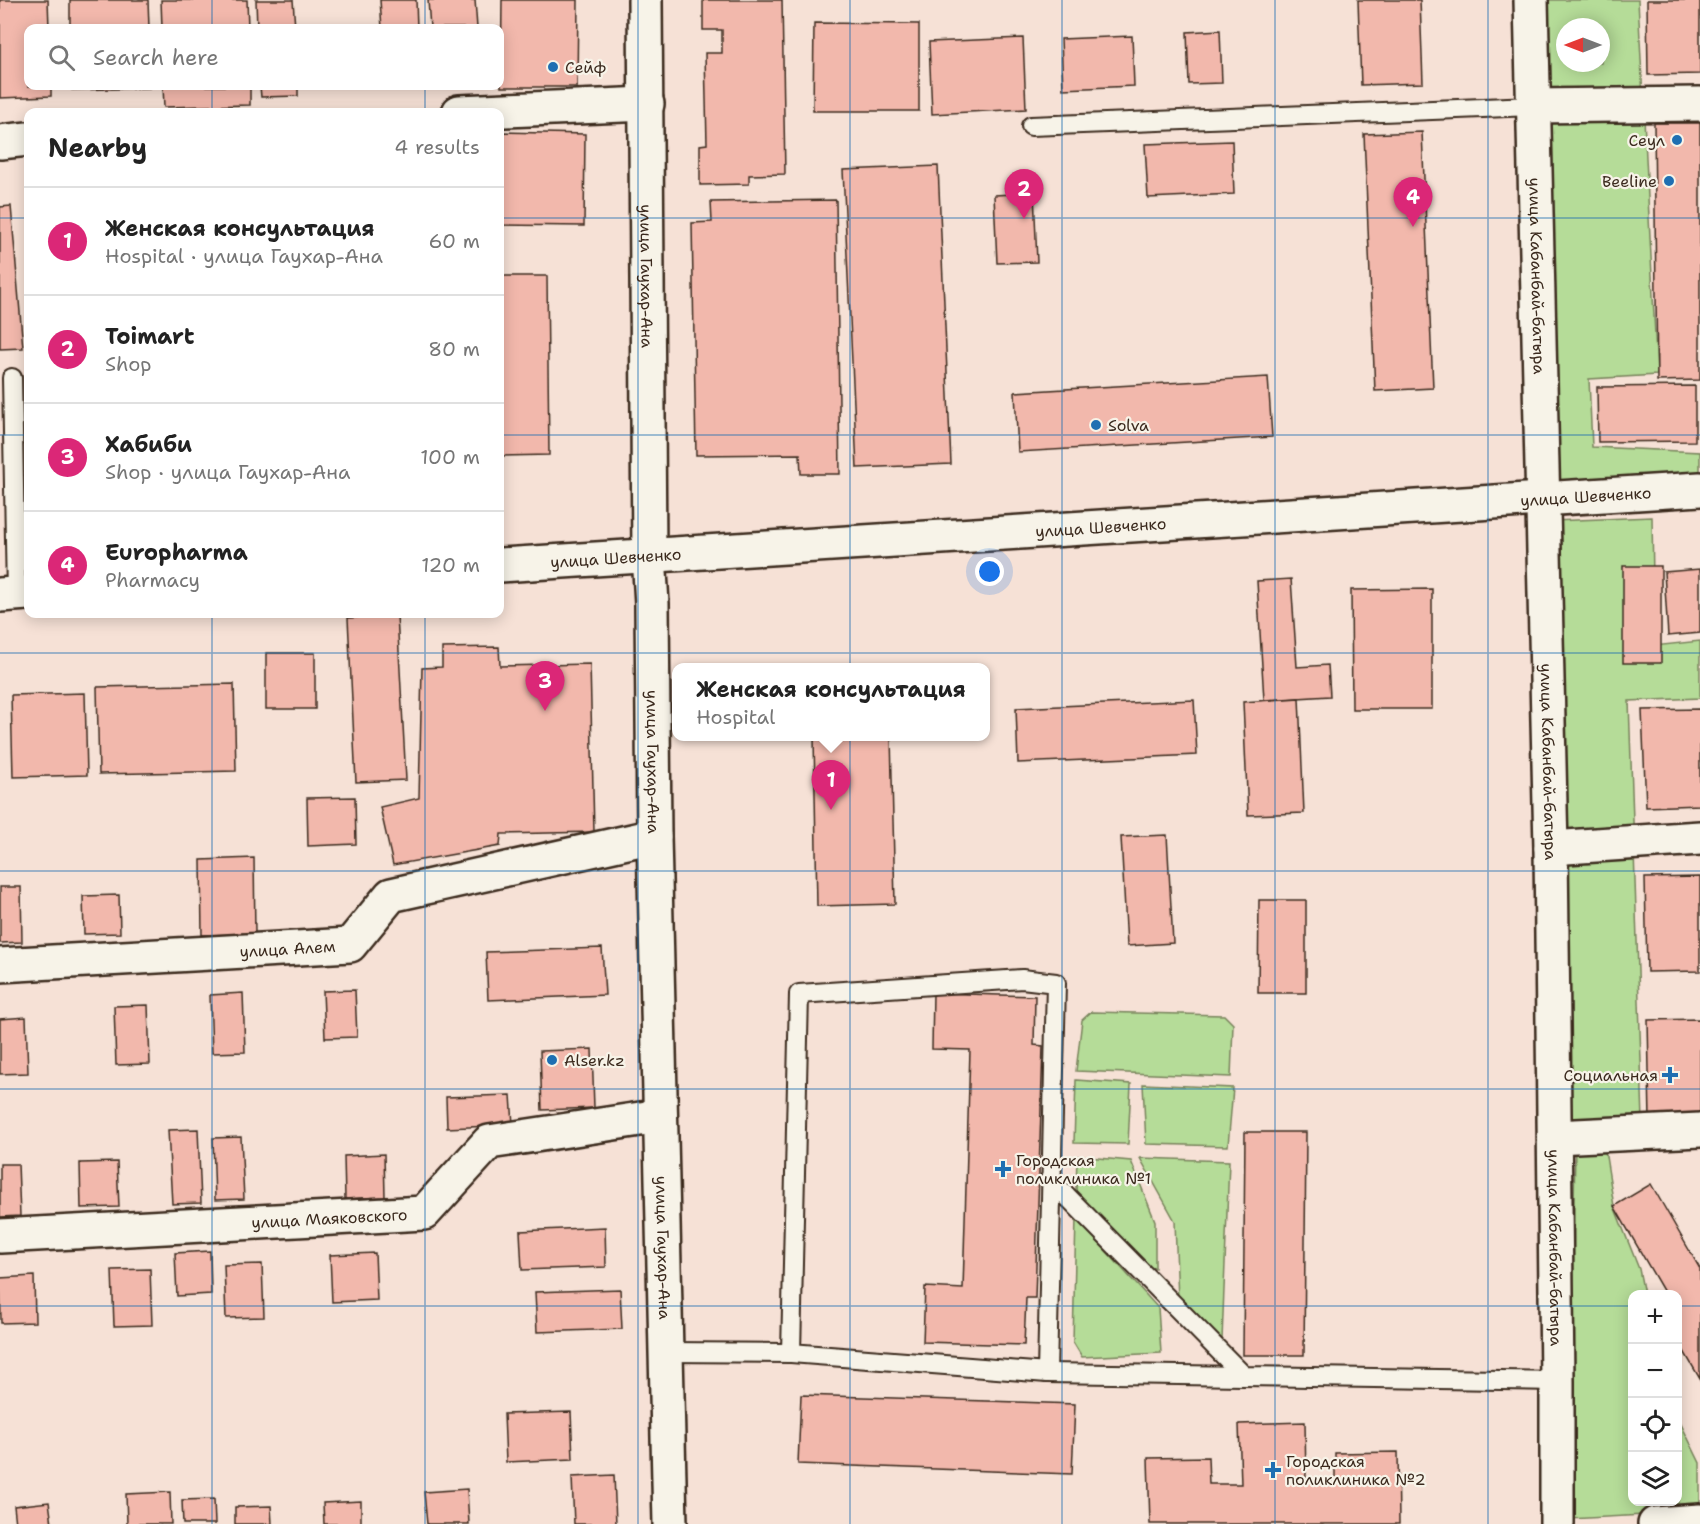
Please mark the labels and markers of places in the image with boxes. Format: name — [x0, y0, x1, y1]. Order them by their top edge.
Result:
place label: Сейф — [565, 57, 606, 78]
marker: Сейф — [546, 60, 560, 74]
place label: Сеул — [1629, 130, 1665, 151]
marker: Сеул — [1670, 133, 1684, 147]
pin: 2 — [1004, 170, 1044, 219]
place label: Beeline — [1602, 171, 1657, 192]
marker: Beeline — [1662, 174, 1676, 188]
pin: 4 — [1394, 178, 1432, 227]
place label: Solva — [1108, 415, 1149, 436]
marker: Solva — [1089, 418, 1103, 432]
pin: 3 — [526, 662, 564, 711]
pin: 1 — [812, 760, 850, 810]
place label: Alser.kz — [564, 1050, 625, 1071]
marker: Alser.kz — [545, 1053, 559, 1067]
place label: Социальная — [1564, 1065, 1658, 1086]
marker: Социальная — [1663, 1068, 1677, 1082]
place label: Городская поликлиника №1 — [1016, 1150, 1151, 1189]
marker: Городская поликлиника №1 — [994, 1160, 1012, 1178]
place label: Городская поликлиника №2 — [1286, 1451, 1426, 1490]
marker: Городская поликлиника №2 — [1264, 1461, 1282, 1479]

